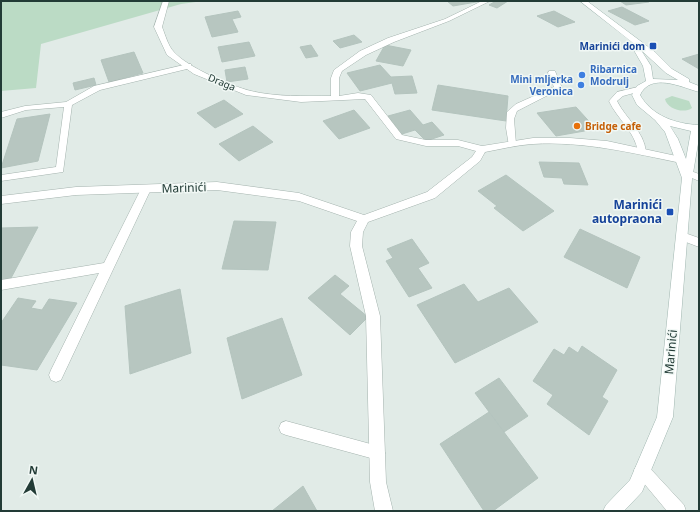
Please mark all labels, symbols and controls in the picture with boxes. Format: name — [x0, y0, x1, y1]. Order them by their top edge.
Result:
place label: Marinići dom — [580, 39, 645, 53]
marker: Marinići dom — [648, 41, 658, 51]
place label: Ribarnica Modrulj — [590, 62, 637, 88]
street label: Draga — [206, 70, 238, 94]
marker: Ribarnica Modrulj — [577, 70, 587, 80]
place label: Mini mljerka Veronica — [510, 72, 573, 98]
marker: Mini mljerka Veronica — [576, 80, 586, 90]
place label: Bridge cafe — [585, 119, 641, 133]
marker: Bridge cafe — [572, 121, 582, 131]
street label: Marinići — [161, 178, 207, 197]
place label: Marinići autopraona — [592, 196, 662, 227]
marker: Marinići autopraona — [665, 207, 675, 217]
street label: Marinići — [660, 329, 681, 375]
north arrow — [12, 460, 52, 500]
text: N — [28, 462, 39, 478]

